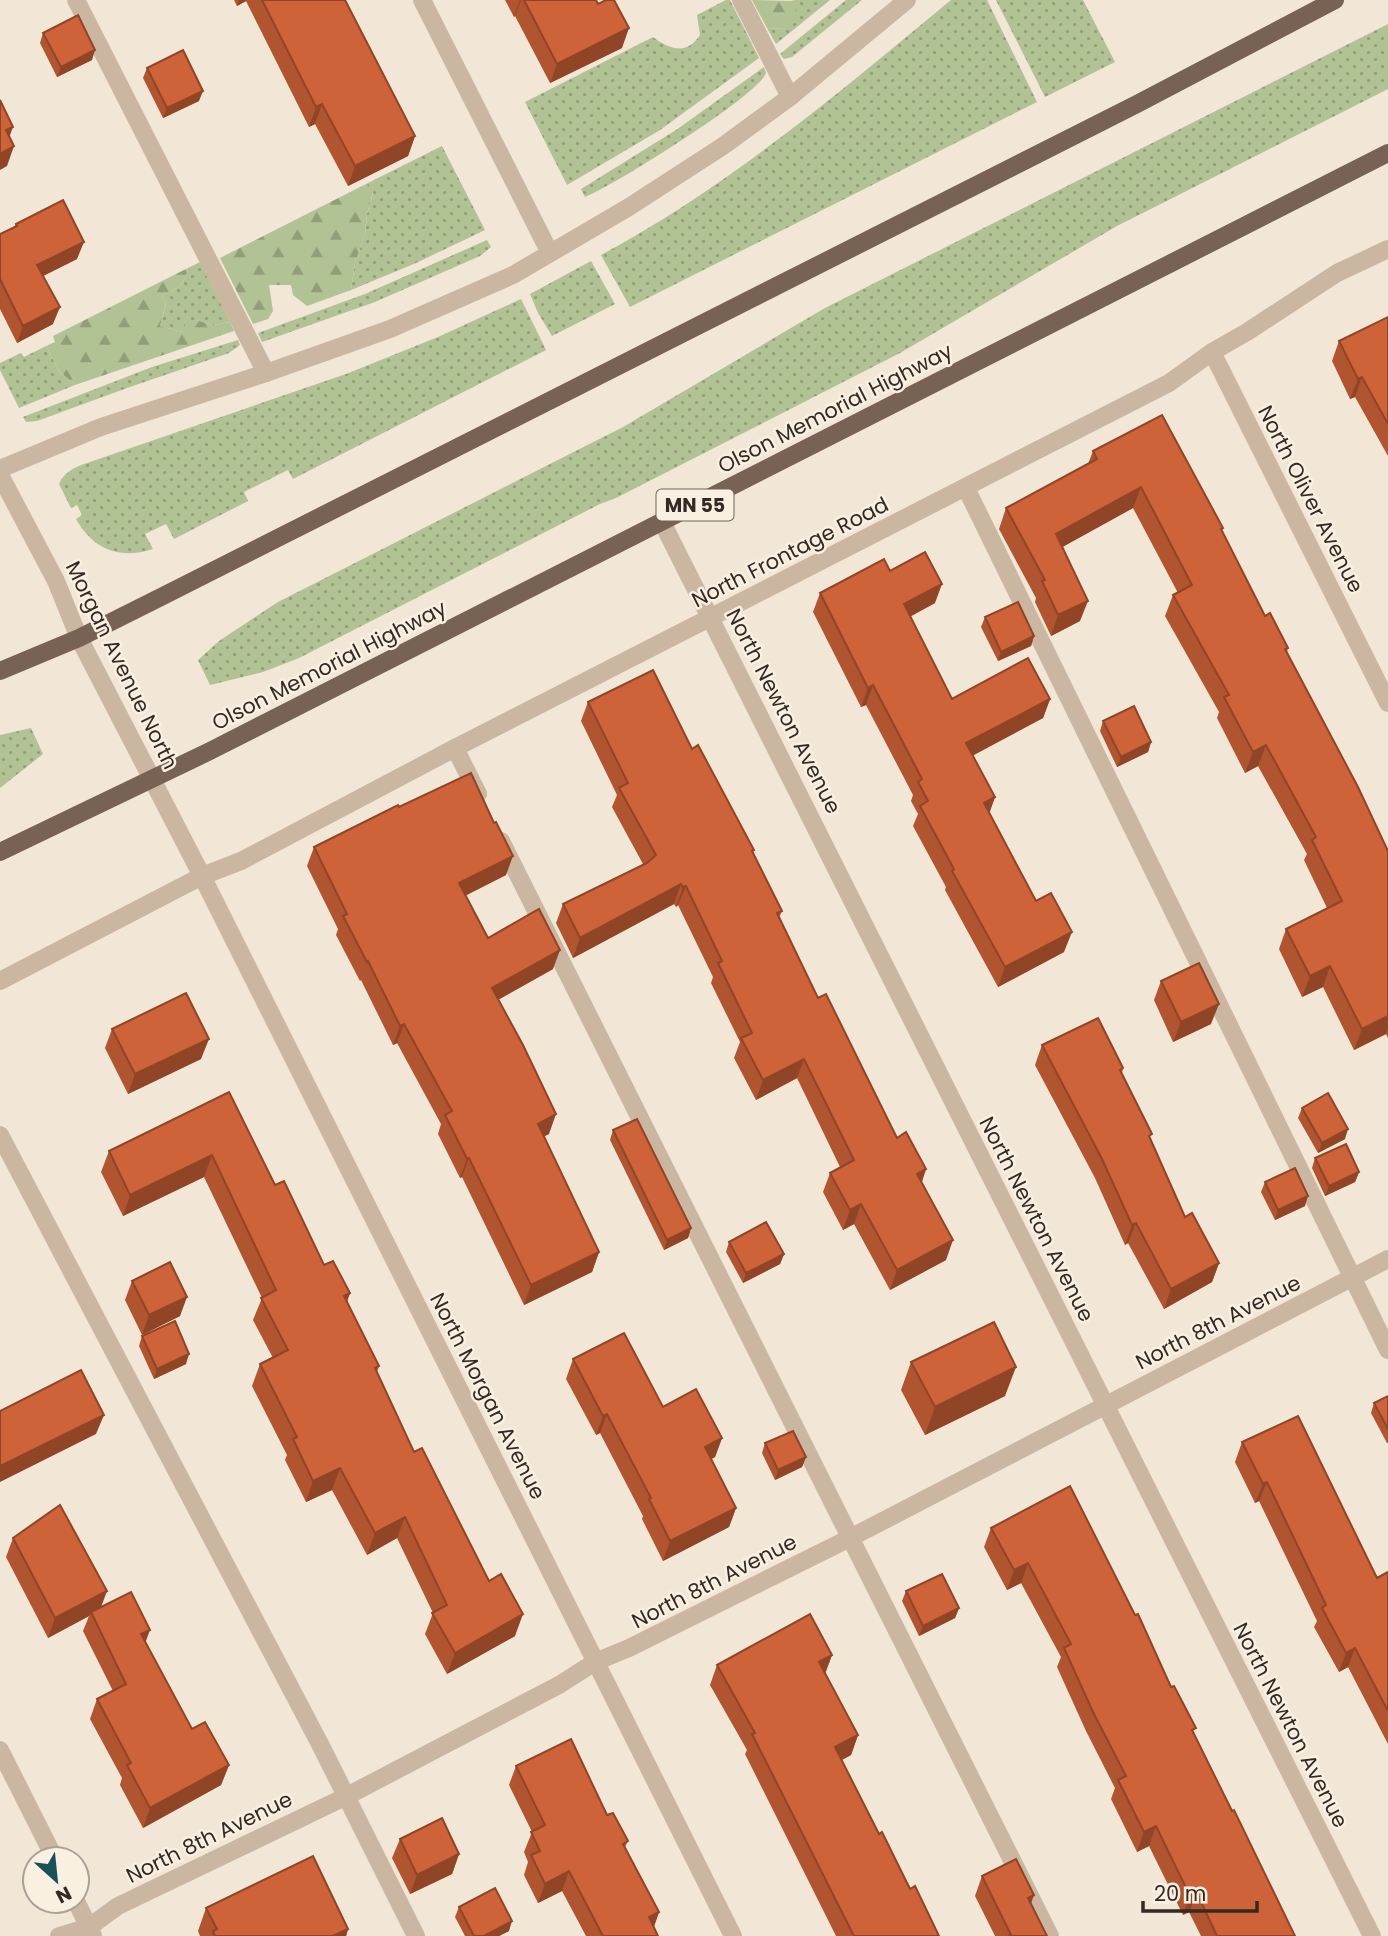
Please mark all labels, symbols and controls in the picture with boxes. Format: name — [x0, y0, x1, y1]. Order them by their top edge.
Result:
street label: Olson Memorial Highway — [713, 336, 957, 480]
street label: North Oliver Avenue — [1251, 400, 1371, 598]
road number: MN 55 — [656, 490, 734, 520]
street label: North Frontage Road — [687, 490, 893, 614]
street label: Morgan Avenue North — [59, 556, 185, 774]
street label: Olson Memorial Highway — [207, 593, 451, 737]
street label: North Newton Avenue — [720, 603, 848, 819]
street label: North Newton Avenue — [973, 1111, 1101, 1327]
street label: North 8th Avenue — [1131, 1268, 1305, 1376]
street label: North Morgan Avenue — [423, 1288, 553, 1504]
street label: North 8th Avenue — [627, 1527, 801, 1635]
street label: North Newton Avenue — [1227, 1617, 1355, 1833]
street label: North 8th Avenue — [121, 1784, 297, 1890]
north arrow — [21, 1845, 91, 1915]
scale bar — [1143, 1870, 1257, 1914]
text: N — [51, 1879, 76, 1910]
text: 20 m — [1154, 1879, 1207, 1908]

